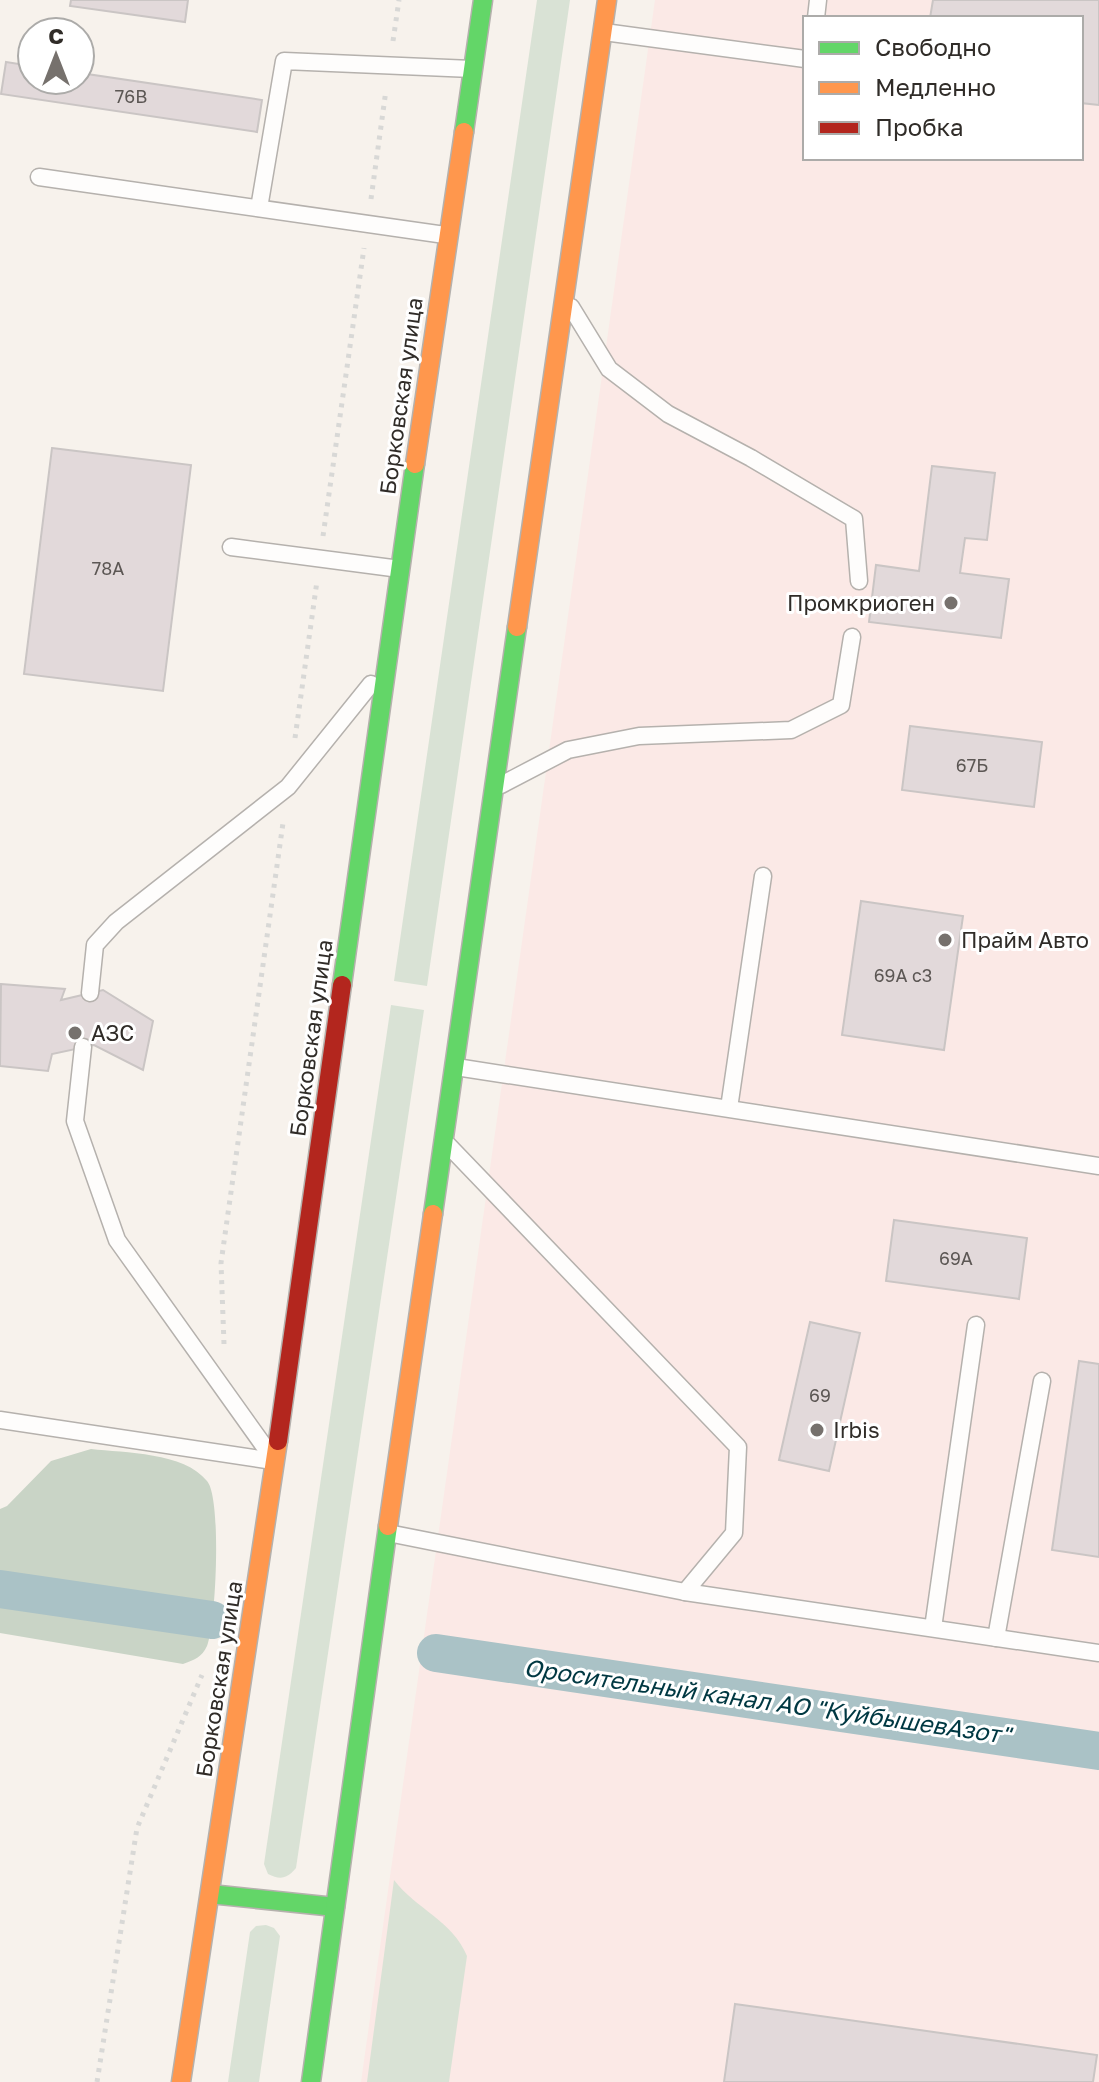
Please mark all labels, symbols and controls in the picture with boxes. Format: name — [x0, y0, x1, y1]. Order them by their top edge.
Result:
north arrow — [16, 16, 96, 96]
legend — [803, 16, 1083, 160]
text: С — [48, 22, 64, 49]
text: Свободно — [875, 32, 991, 61]
text: Медленно — [875, 72, 996, 101]
house number: 76В — [115, 85, 147, 107]
text: Пробка — [875, 112, 964, 141]
street label: Борковская улица — [373, 296, 428, 496]
house number: 78А — [92, 557, 124, 579]
place label: Промкриоген — [787, 589, 935, 616]
marker: Промкриоген — [942, 594, 960, 612]
house number: 67Б — [956, 754, 988, 776]
place label: Прайм Авто — [961, 926, 1089, 953]
marker: Прайм Авто — [936, 931, 954, 949]
street label: Борковская улица — [283, 938, 338, 1138]
house number: 69А с3 — [874, 964, 932, 986]
place label: АЗС — [91, 1019, 134, 1046]
marker: АЗС — [66, 1024, 84, 1042]
house number: 69А — [939, 1247, 973, 1269]
house number: 69 — [809, 1384, 831, 1406]
place label: Irbis — [833, 1416, 880, 1443]
marker: Irbis — [808, 1421, 826, 1439]
street label: Борковская улица — [190, 1579, 247, 1779]
water label: Оросительный канал АО "КуйбышевАзот" — [522, 1652, 1015, 1750]

